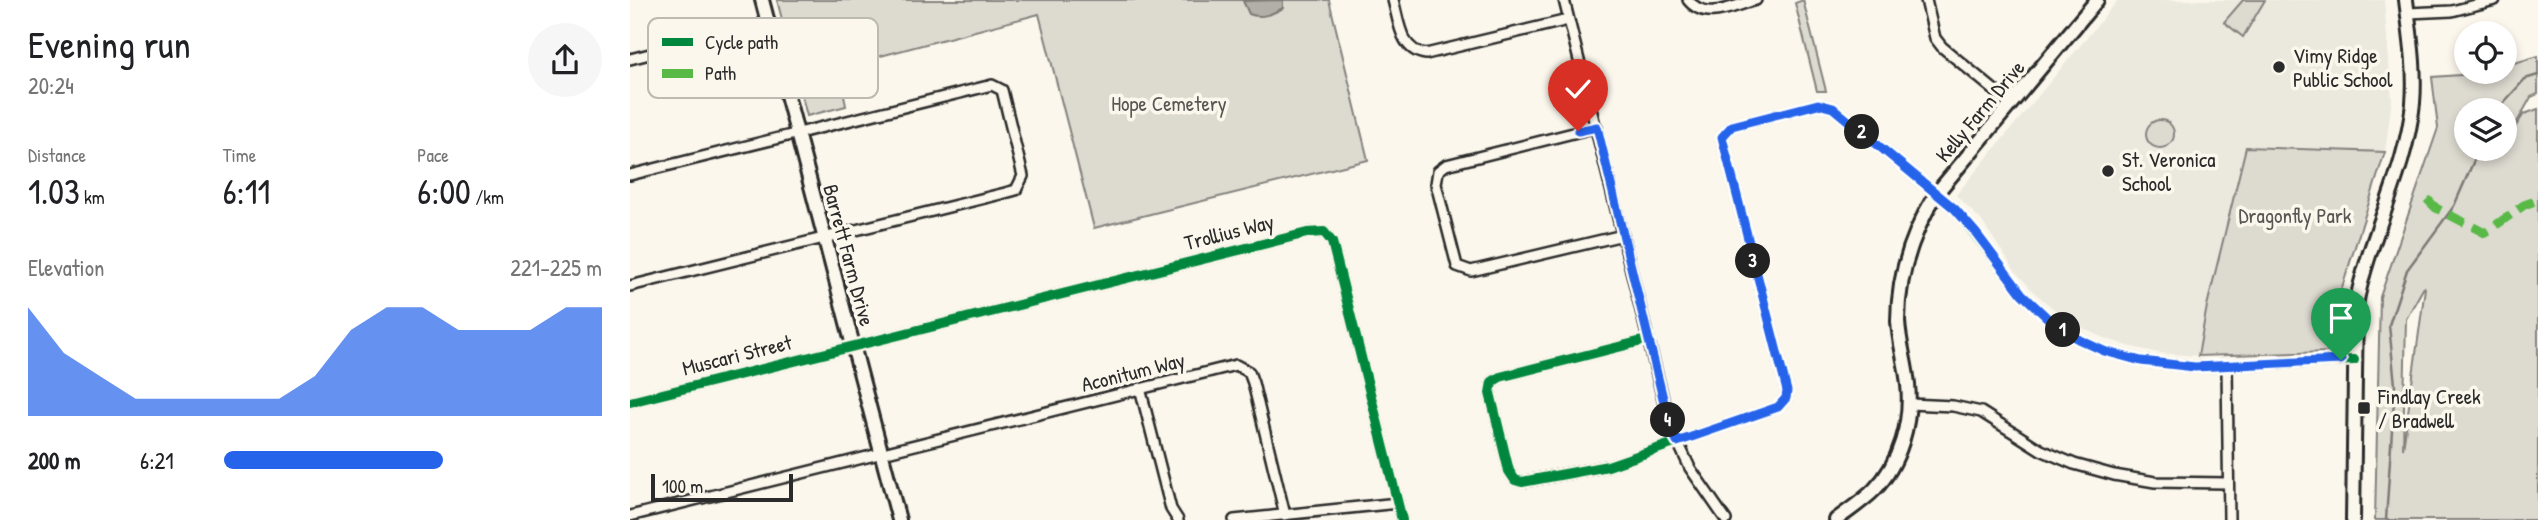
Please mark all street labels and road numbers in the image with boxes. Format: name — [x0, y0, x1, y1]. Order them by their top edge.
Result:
street label: Kelly Farm Drive — [1929, 54, 2031, 168]
street label: Barrett Farm Drive — [816, 181, 882, 329]
street label: Trollius Way — [1181, 207, 1277, 257]
street label: Muscari Street — [679, 327, 796, 383]
street label: Aconitum Way — [1078, 345, 1188, 399]

